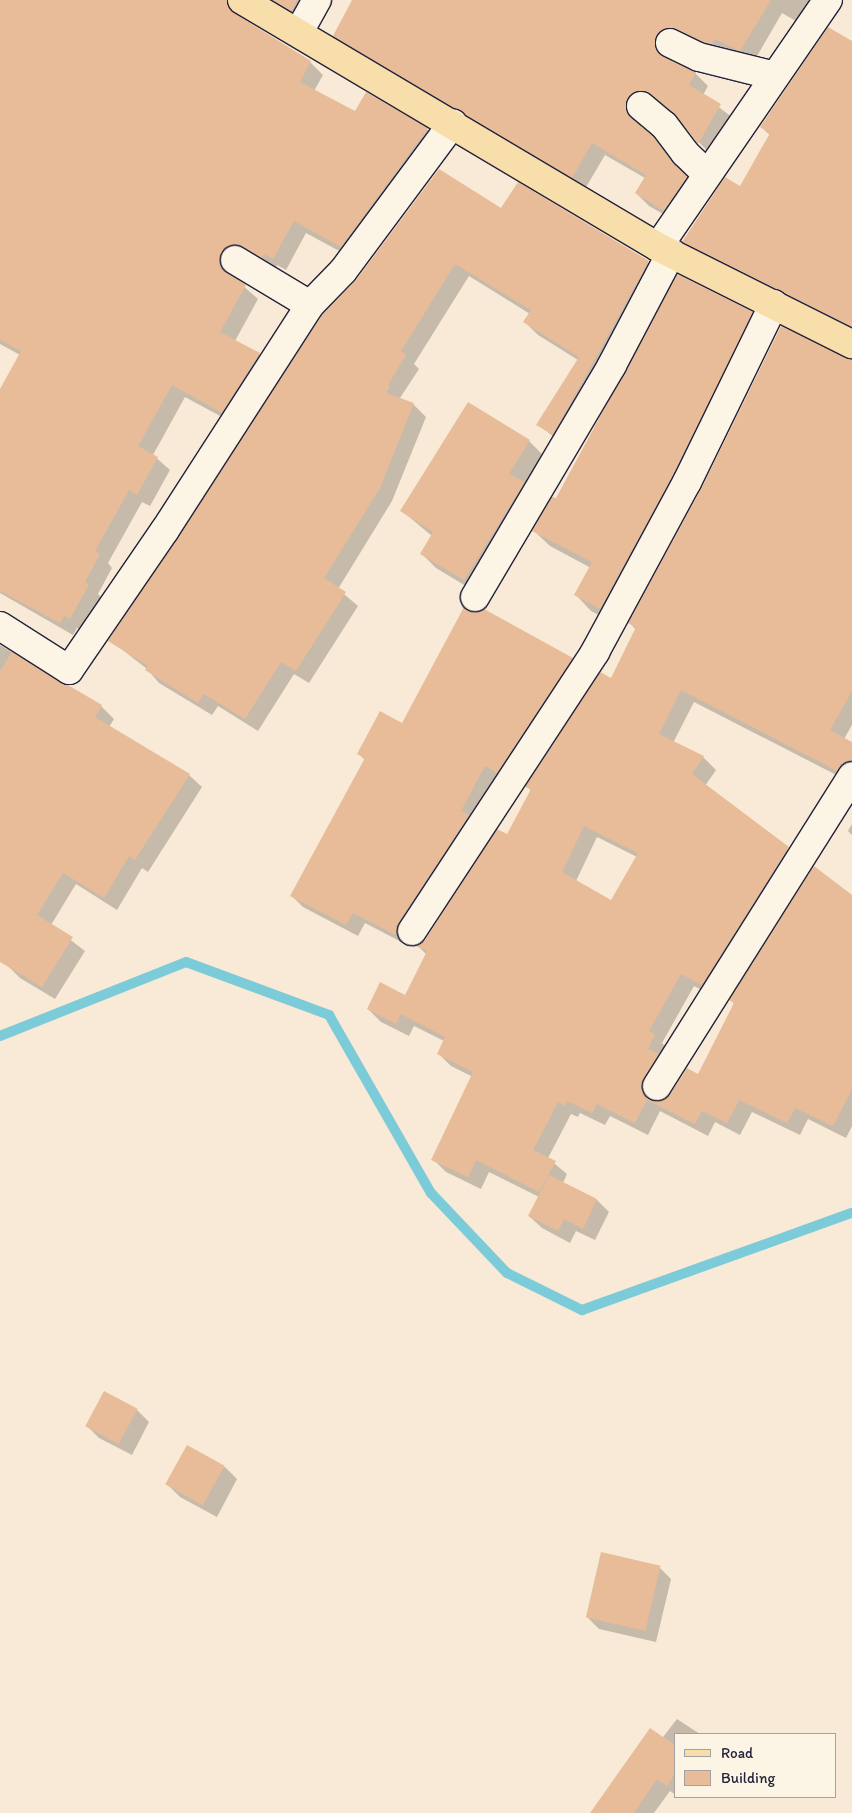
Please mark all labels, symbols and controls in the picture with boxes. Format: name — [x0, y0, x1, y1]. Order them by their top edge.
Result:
legend — [674, 1733, 837, 1798]
text: Road — [721, 1744, 753, 1762]
text: Building — [721, 1769, 775, 1787]

